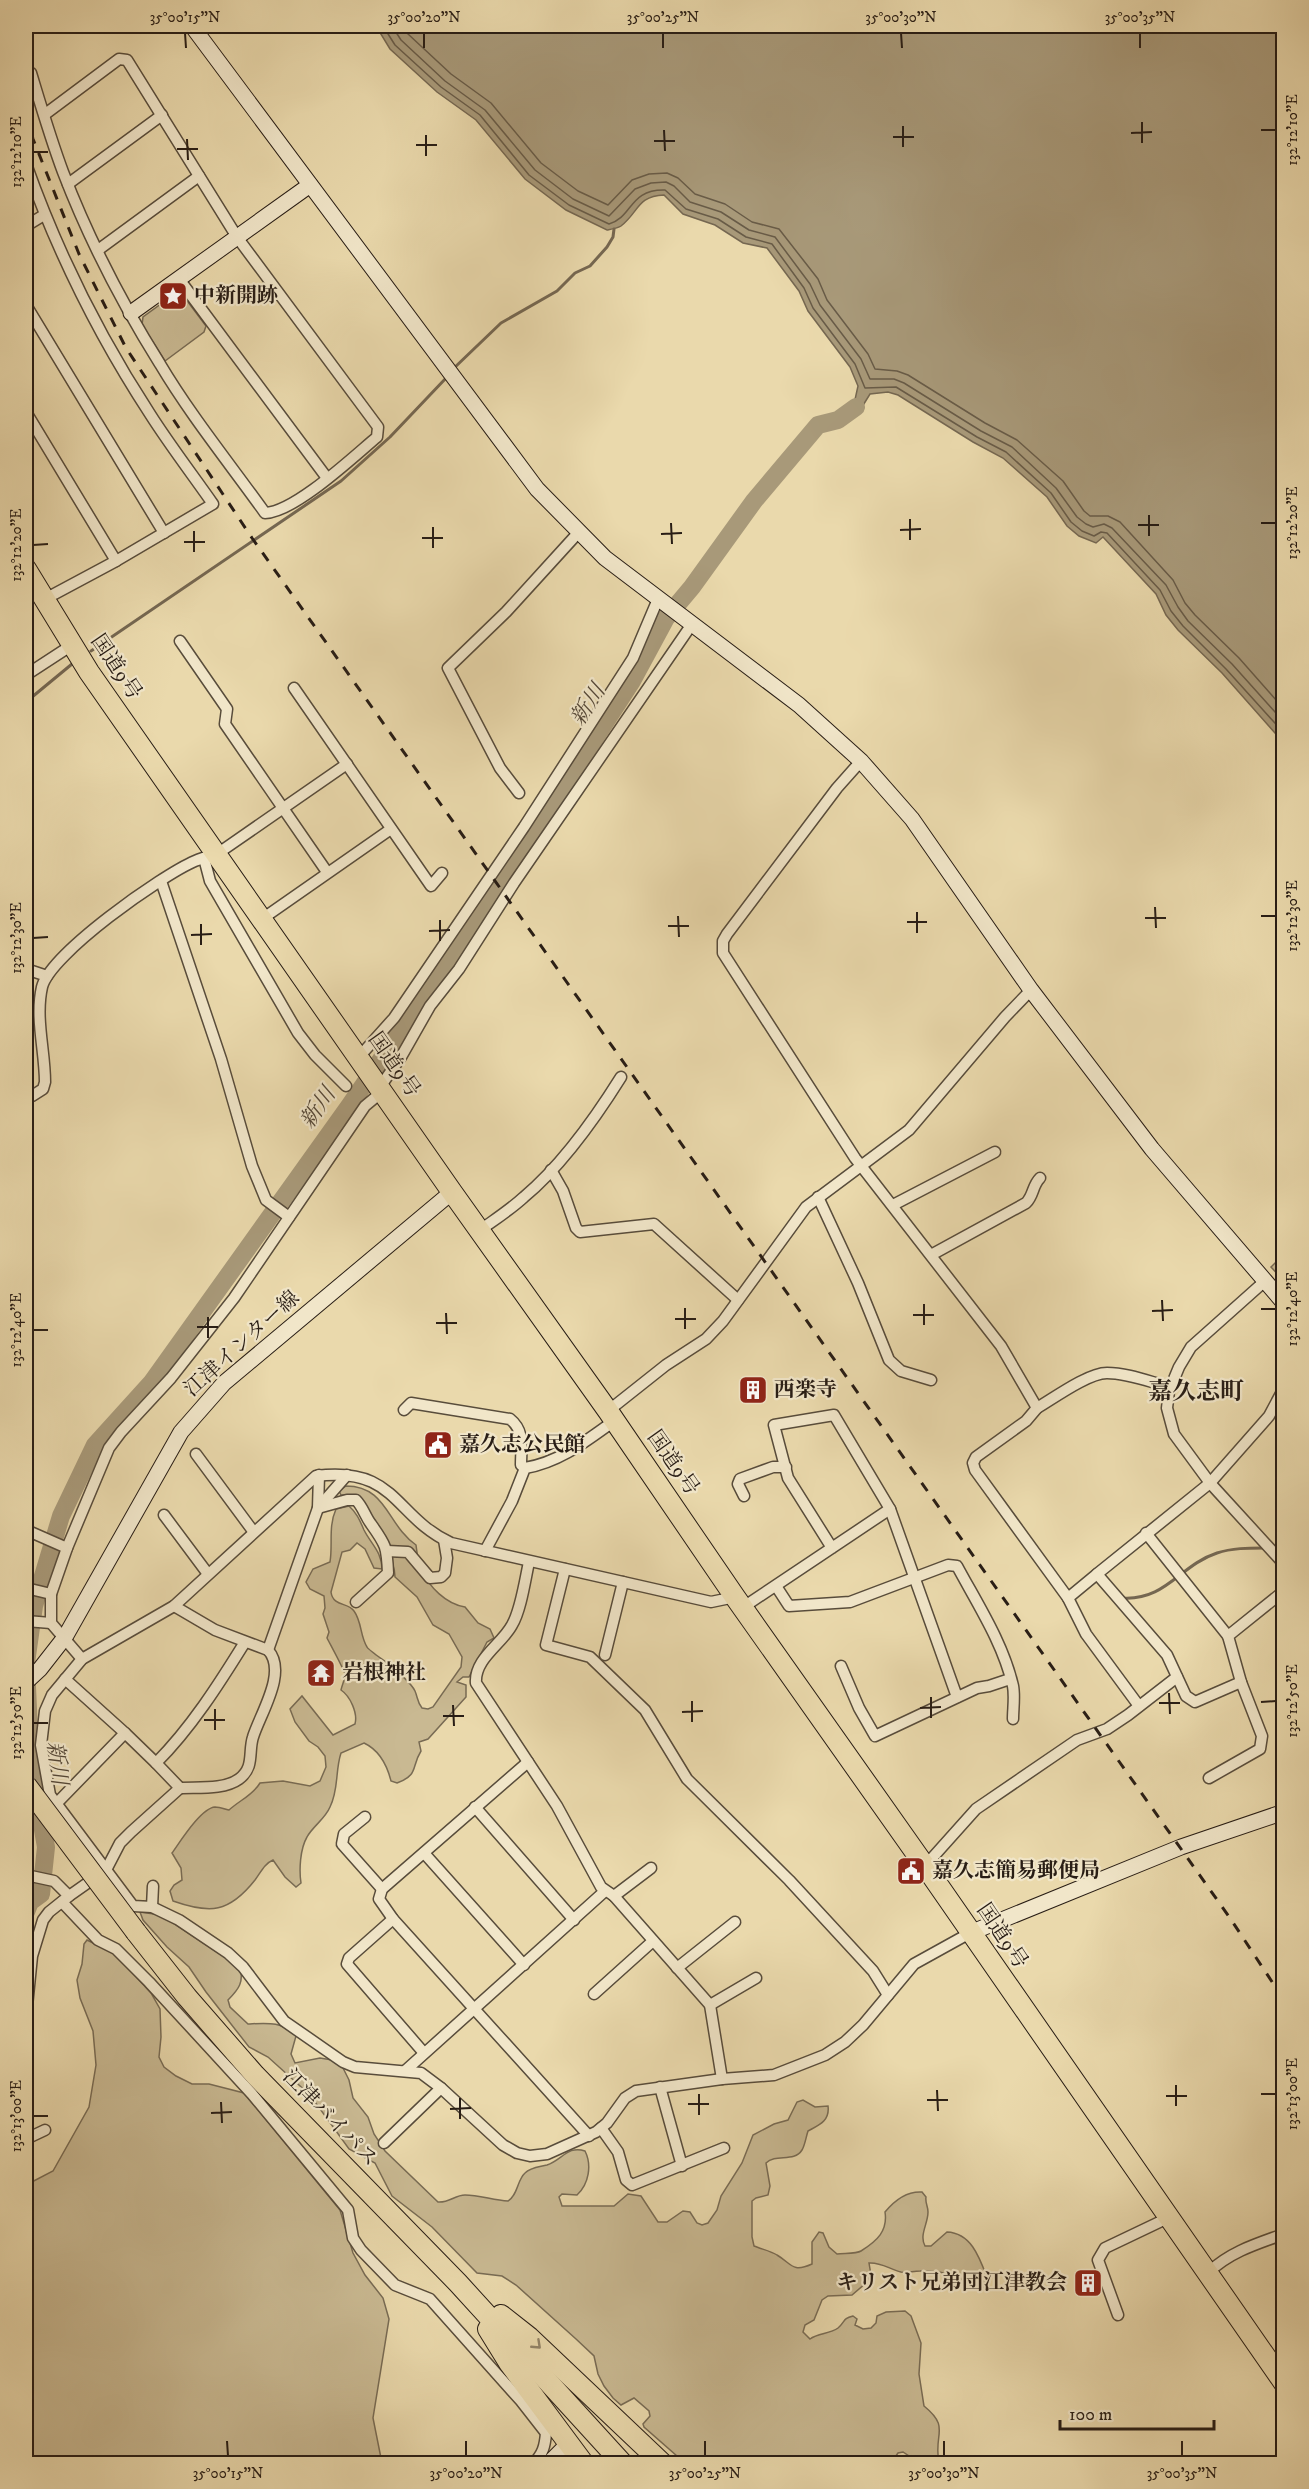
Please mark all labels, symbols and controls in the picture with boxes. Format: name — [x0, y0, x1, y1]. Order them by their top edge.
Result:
text: 35°00'15"N — [150, 8, 220, 27]
text: 35°00'20"N — [387, 8, 461, 27]
text: 35°00'25"N — [627, 8, 699, 27]
text: 35°00'30"N — [865, 8, 937, 27]
text: 35°00'35"N — [1105, 8, 1175, 27]
text: 132°12'10"E — [1283, 94, 1302, 166]
text: 132°12'10"E — [7, 116, 26, 188]
place icon: 中新開跡 — [157, 280, 189, 312]
place label: 中新開跡 — [194, 283, 278, 309]
text: 132°12'20"E — [1283, 486, 1302, 560]
text: 132°12'20"E — [7, 508, 26, 582]
street label: 国道9号 — [85, 629, 147, 705]
water label: 新川 — [565, 678, 612, 731]
text: 132°12'30"E — [1283, 880, 1302, 952]
text: 132°12'30"E — [7, 902, 26, 974]
street label: 国道9号 — [362, 1027, 426, 1103]
water label: 新川 — [294, 1081, 343, 1134]
text: 132°12'40"E — [1283, 1271, 1302, 1346]
street label: 江津インター線 — [179, 1285, 305, 1403]
text: 132°12'40"E — [7, 1292, 26, 1367]
building icon: 西楽寺 — [737, 1374, 769, 1406]
place label: 西楽寺 — [774, 1377, 837, 1403]
district label: 嘉久志町 — [1148, 1377, 1244, 1407]
street label: 国道9号 — [641, 1425, 705, 1501]
public building icon: 嘉久志公民館 — [422, 1429, 454, 1461]
place label: 嘉久志公民館 — [459, 1432, 585, 1458]
temple icon: 岩根神社 — [305, 1657, 337, 1689]
place label: 岩根神社 — [342, 1660, 426, 1686]
text: 132°12'50"E — [1283, 1664, 1302, 1738]
text: 132°12'50"E — [7, 1686, 26, 1760]
water label: 新川 — [41, 1740, 73, 1788]
public building icon: 嘉久志簡易郵便局 — [895, 1855, 927, 1887]
place label: 嘉久志簡易郵便局 — [932, 1858, 1100, 1884]
street label: 国道9号 — [971, 1898, 1033, 1974]
text: 132°13'00"E — [1283, 2057, 1302, 2130]
street label: 江津バイパス — [277, 2064, 383, 2172]
text: 132°13'00"E — [7, 2079, 26, 2152]
building icon: キリスト兄弟団江津教会 — [1072, 2267, 1104, 2299]
place label: キリスト兄弟団江津教会 — [836, 2270, 1067, 2296]
one-way arrow — [530, 2337, 541, 2348]
scale bar — [1060, 2393, 1214, 2431]
text: 100 m — [1069, 2404, 1112, 2426]
text: 35°00'15"N — [193, 2464, 263, 2483]
text: 35°00'20"N — [429, 2464, 503, 2483]
text: 35°00'25"N — [669, 2464, 741, 2483]
text: 35°00'30"N — [908, 2464, 980, 2483]
text: 35°00'35"N — [1147, 2464, 1217, 2483]

